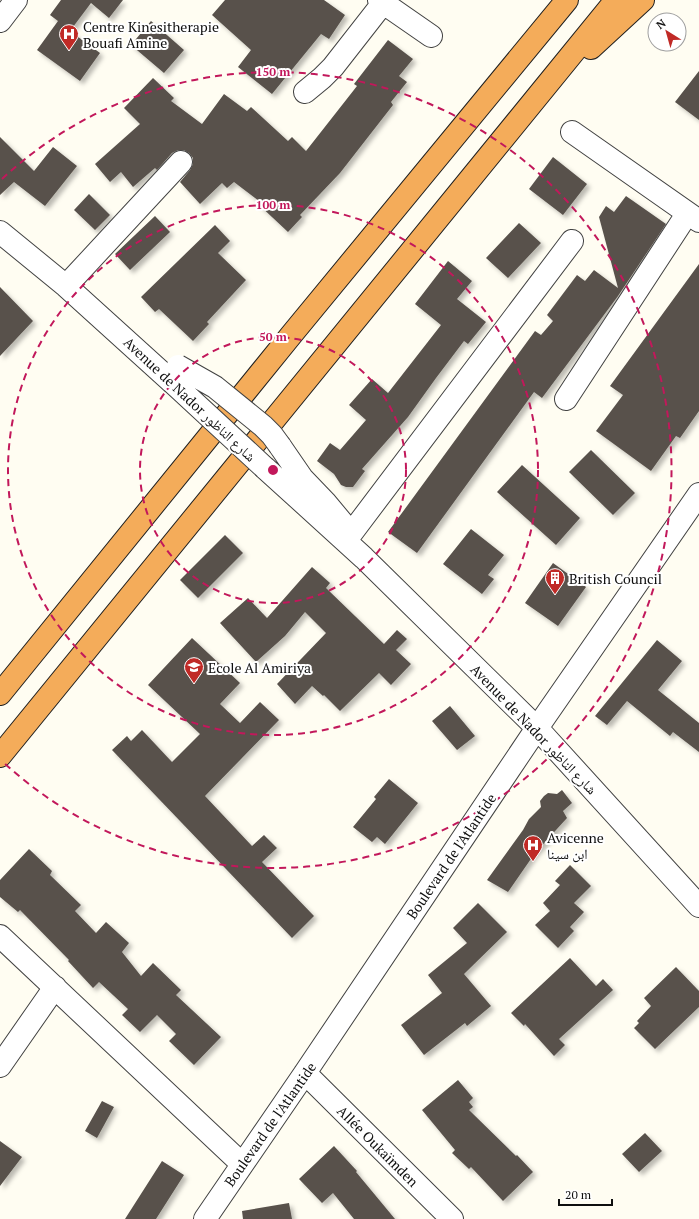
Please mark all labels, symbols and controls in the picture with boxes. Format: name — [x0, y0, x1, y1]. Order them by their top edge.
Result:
north arrow — [647, 12, 687, 52]
text: N — [653, 16, 669, 32]
place label: Centre Kinesitherapie Bouafi Amine — [83, 17, 219, 52]
hospital icon: Centre Kinesitherapie Bouafi Amine — [58, 23, 80, 51]
text: 150 m — [256, 64, 290, 79]
text: 100 m — [256, 197, 290, 212]
text: 50 m — [259, 329, 287, 344]
street label: Avenue de Nador شارع الناظور — [119, 333, 260, 466]
centre of rings — [266, 463, 280, 477]
building icon: British Council — [544, 567, 566, 595]
place label: British Council — [569, 569, 662, 588]
school or university icon: Ecole Al Amiriya — [183, 656, 205, 684]
place label: Ecole Al Amiriya — [208, 658, 311, 677]
street label: Avenue de Nador شارع الناظور — [466, 660, 601, 799]
street label: Boulevard de l'Atlantide — [402, 789, 500, 923]
place label: Avicenne ابن سينا — [547, 828, 604, 863]
hospital icon: Avicenne ابن سينا — [522, 834, 544, 862]
street label: Boulevard de l'Atlantide — [220, 1058, 320, 1190]
street label: Allée Oukaïmden — [333, 1101, 423, 1191]
scale bar — [559, 1181, 612, 1207]
text: 20 m — [565, 1187, 592, 1202]

